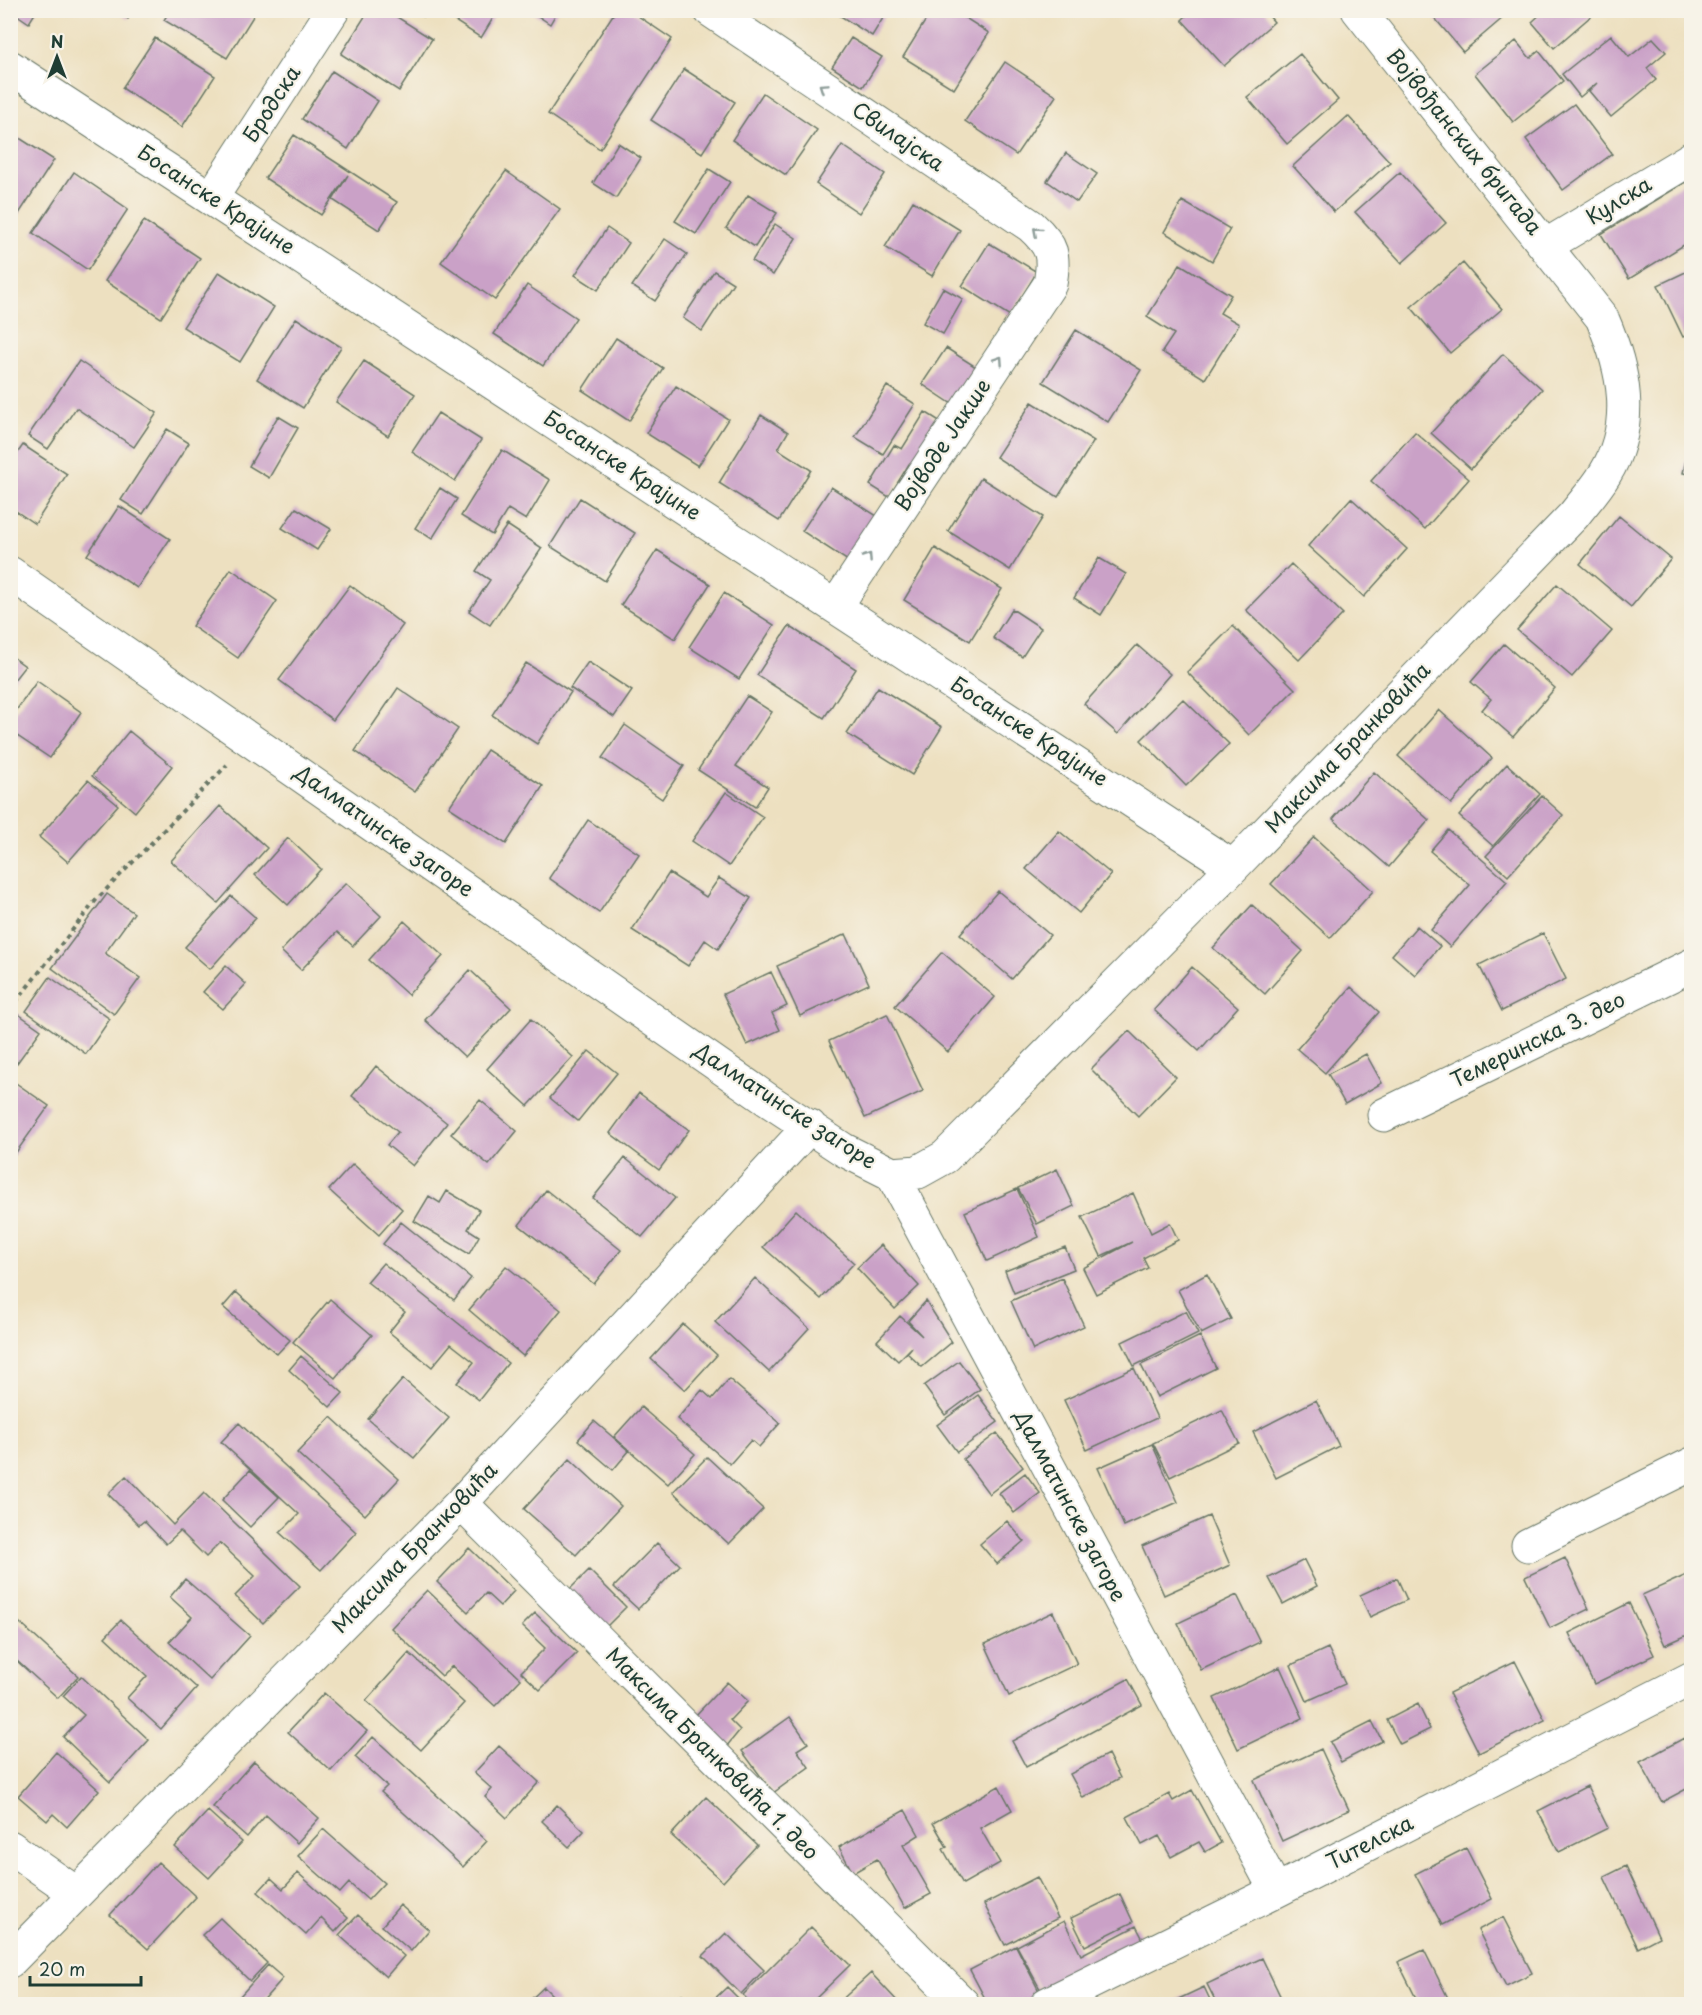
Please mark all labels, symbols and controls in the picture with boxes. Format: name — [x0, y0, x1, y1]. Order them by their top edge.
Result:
north arrow — [27, 27, 87, 87]
text: N — [51, 29, 63, 53]
street label: Војвођанских бригада — [1380, 40, 1552, 242]
street label: Бродска — [233, 58, 307, 148]
one-way arrow — [819, 82, 829, 94]
street label: Свилајска — [846, 93, 952, 178]
street label: Босанске Крајине — [132, 135, 302, 261]
street label: Кулска — [1579, 167, 1657, 231]
one-way arrow — [1033, 228, 1044, 239]
one-way arrow — [992, 355, 1003, 366]
street label: Војводе Јакше — [885, 371, 998, 517]
street label: Босанске Крајине — [538, 401, 708, 527]
one-way arrow — [861, 553, 872, 564]
street label: Максима Бранковића — [1256, 653, 1437, 839]
street label: Босанске Крајине — [945, 667, 1115, 793]
street label: Далматинске загоре — [288, 755, 481, 903]
street label: Темеринска 3. део — [1444, 982, 1630, 1094]
street label: Далматинске загоре — [687, 1032, 884, 1176]
street label: Далматинске загоре — [1007, 1403, 1136, 1607]
street label: Максима Бранковића — [323, 1453, 504, 1639]
street label: Максима Бранковића 1. део — [600, 1639, 827, 1866]
street label: Тителска — [1320, 1806, 1418, 1877]
scale bar — [30, 1949, 141, 1987]
text: 20 m — [39, 1955, 85, 1982]

